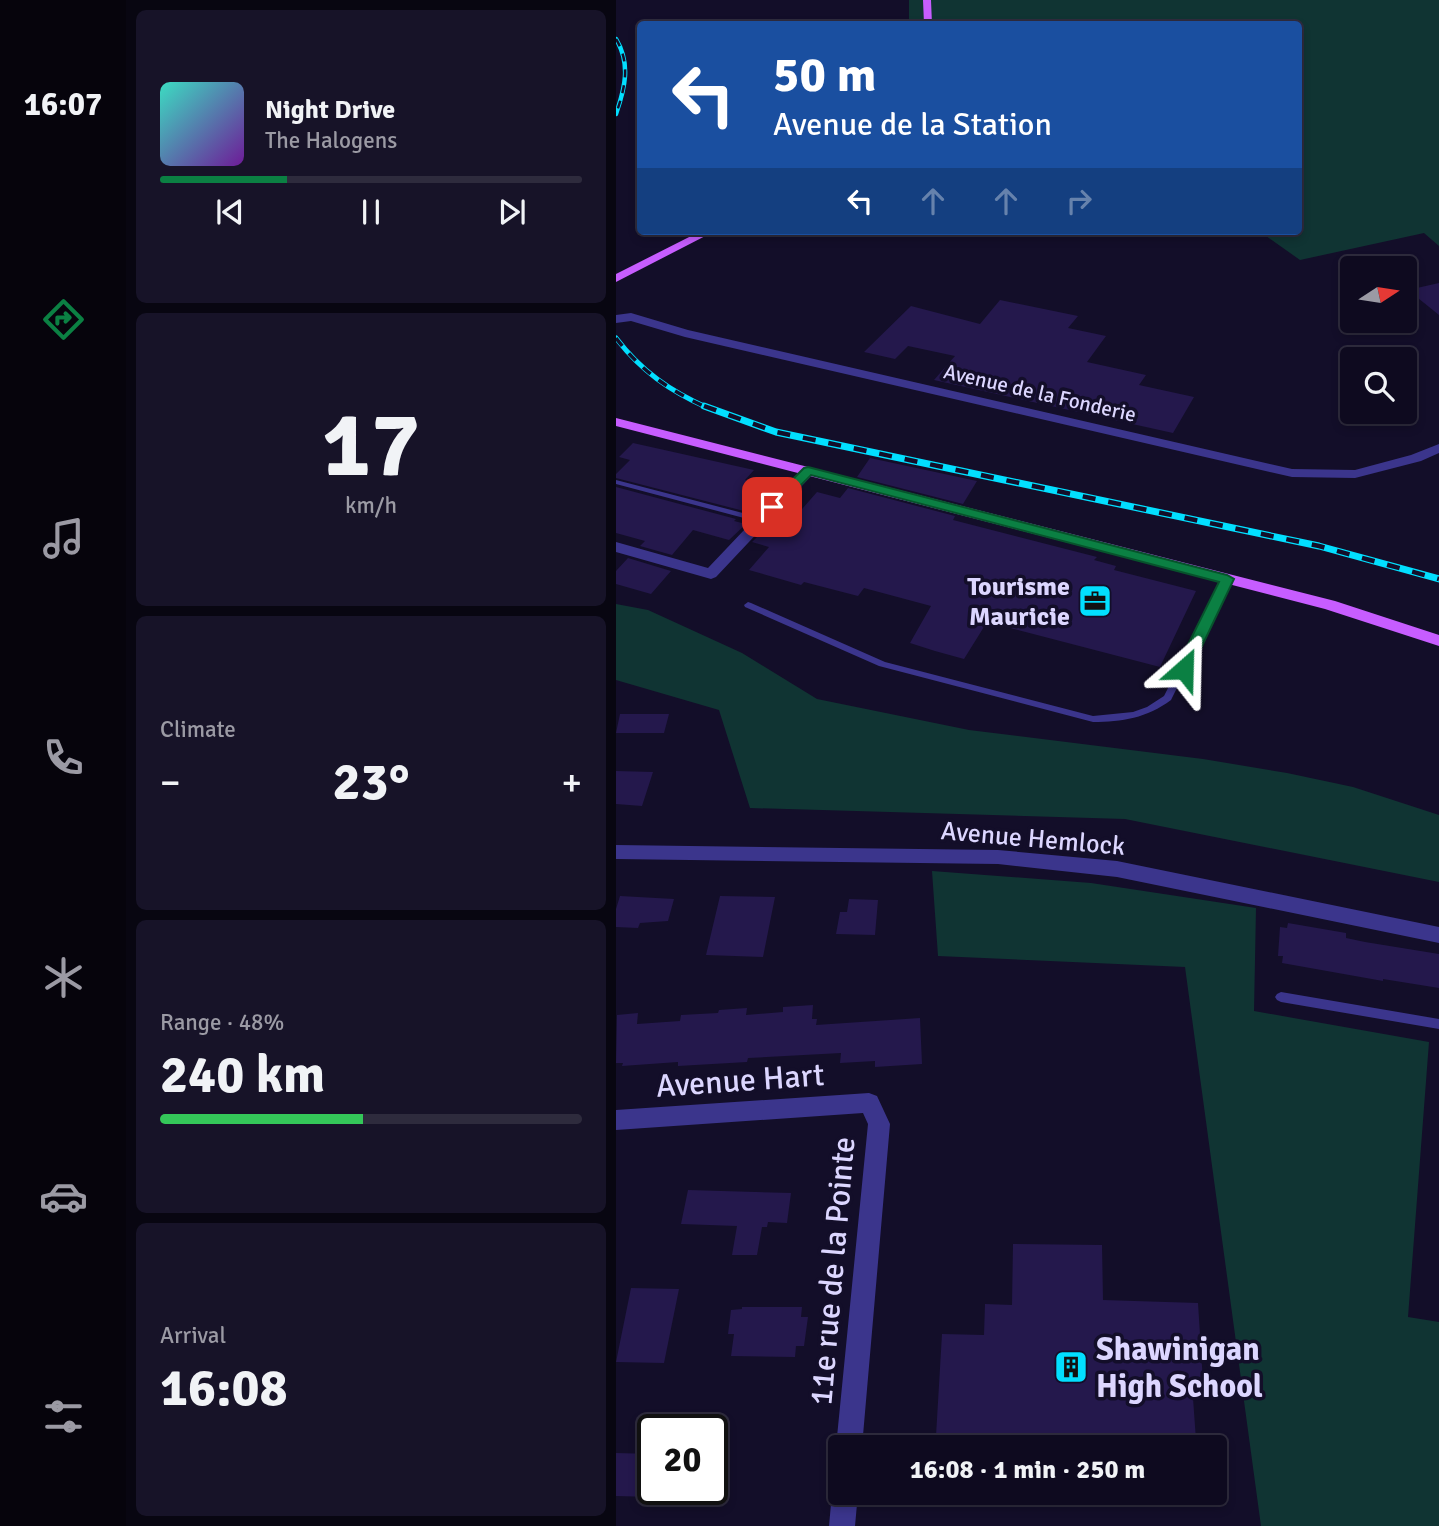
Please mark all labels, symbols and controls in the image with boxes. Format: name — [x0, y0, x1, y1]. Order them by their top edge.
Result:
text: 50 m — [773, 45, 876, 105]
icon: left — [658, 49, 749, 140]
text: 16:07 — [24, 85, 102, 124]
text: Night Drive — [265, 94, 395, 126]
text: Avenue de la Station — [773, 105, 1052, 144]
text: The Halogens — [265, 126, 397, 155]
icon: left — [841, 182, 879, 220]
icon: ahead — [914, 182, 952, 220]
icon: ahead — [987, 182, 1025, 220]
icon: right — [1060, 182, 1098, 220]
icon: previous — [211, 193, 249, 231]
icon: pause — [352, 193, 390, 231]
icon: next — [493, 193, 531, 231]
north arrow — [1340, 256, 1418, 332]
map controls — [1340, 256, 1417, 424]
icon: directions — [39, 295, 88, 344]
button: search — [1340, 347, 1417, 424]
street label: Avenue de la Fonderie — [941, 358, 1139, 428]
text: 17 — [322, 389, 420, 502]
pin — [742, 477, 802, 537]
icon: arrive — [753, 488, 791, 526]
text: km/h — [345, 491, 397, 520]
icon: music — [39, 514, 88, 563]
place label: Tourisme Mauricie — [967, 571, 1070, 633]
office icon: Tourisme Mauricie — [1076, 582, 1114, 620]
position arrow — [1147, 632, 1221, 706]
text: Climate — [160, 715, 236, 744]
icon: phone — [39, 733, 88, 782]
text: 23° — [333, 750, 409, 814]
text: − — [160, 759, 181, 806]
text: + — [561, 759, 582, 806]
street label: Avenue Hemlock — [940, 815, 1126, 863]
icon: climate — [39, 953, 88, 1002]
text: Range · 48% — [160, 1008, 284, 1037]
text: 240 km — [160, 1043, 325, 1107]
street label: Avenue Hart — [655, 1055, 825, 1106]
street label: 11e rue de la Pointe — [801, 1135, 864, 1407]
icon: car — [39, 1172, 88, 1221]
text: Arrival — [160, 1321, 226, 1350]
place label: Shawinigan High School — [1096, 1330, 1263, 1406]
building icon: Shawinigan High School — [1052, 1348, 1090, 1386]
text: 16:08 — [160, 1356, 288, 1420]
icon: filters — [39, 1392, 88, 1441]
speed limit sign: 20 — [637, 1414, 728, 1505]
text: 16:08 · 1 min · 250 m — [910, 1454, 1145, 1486]

